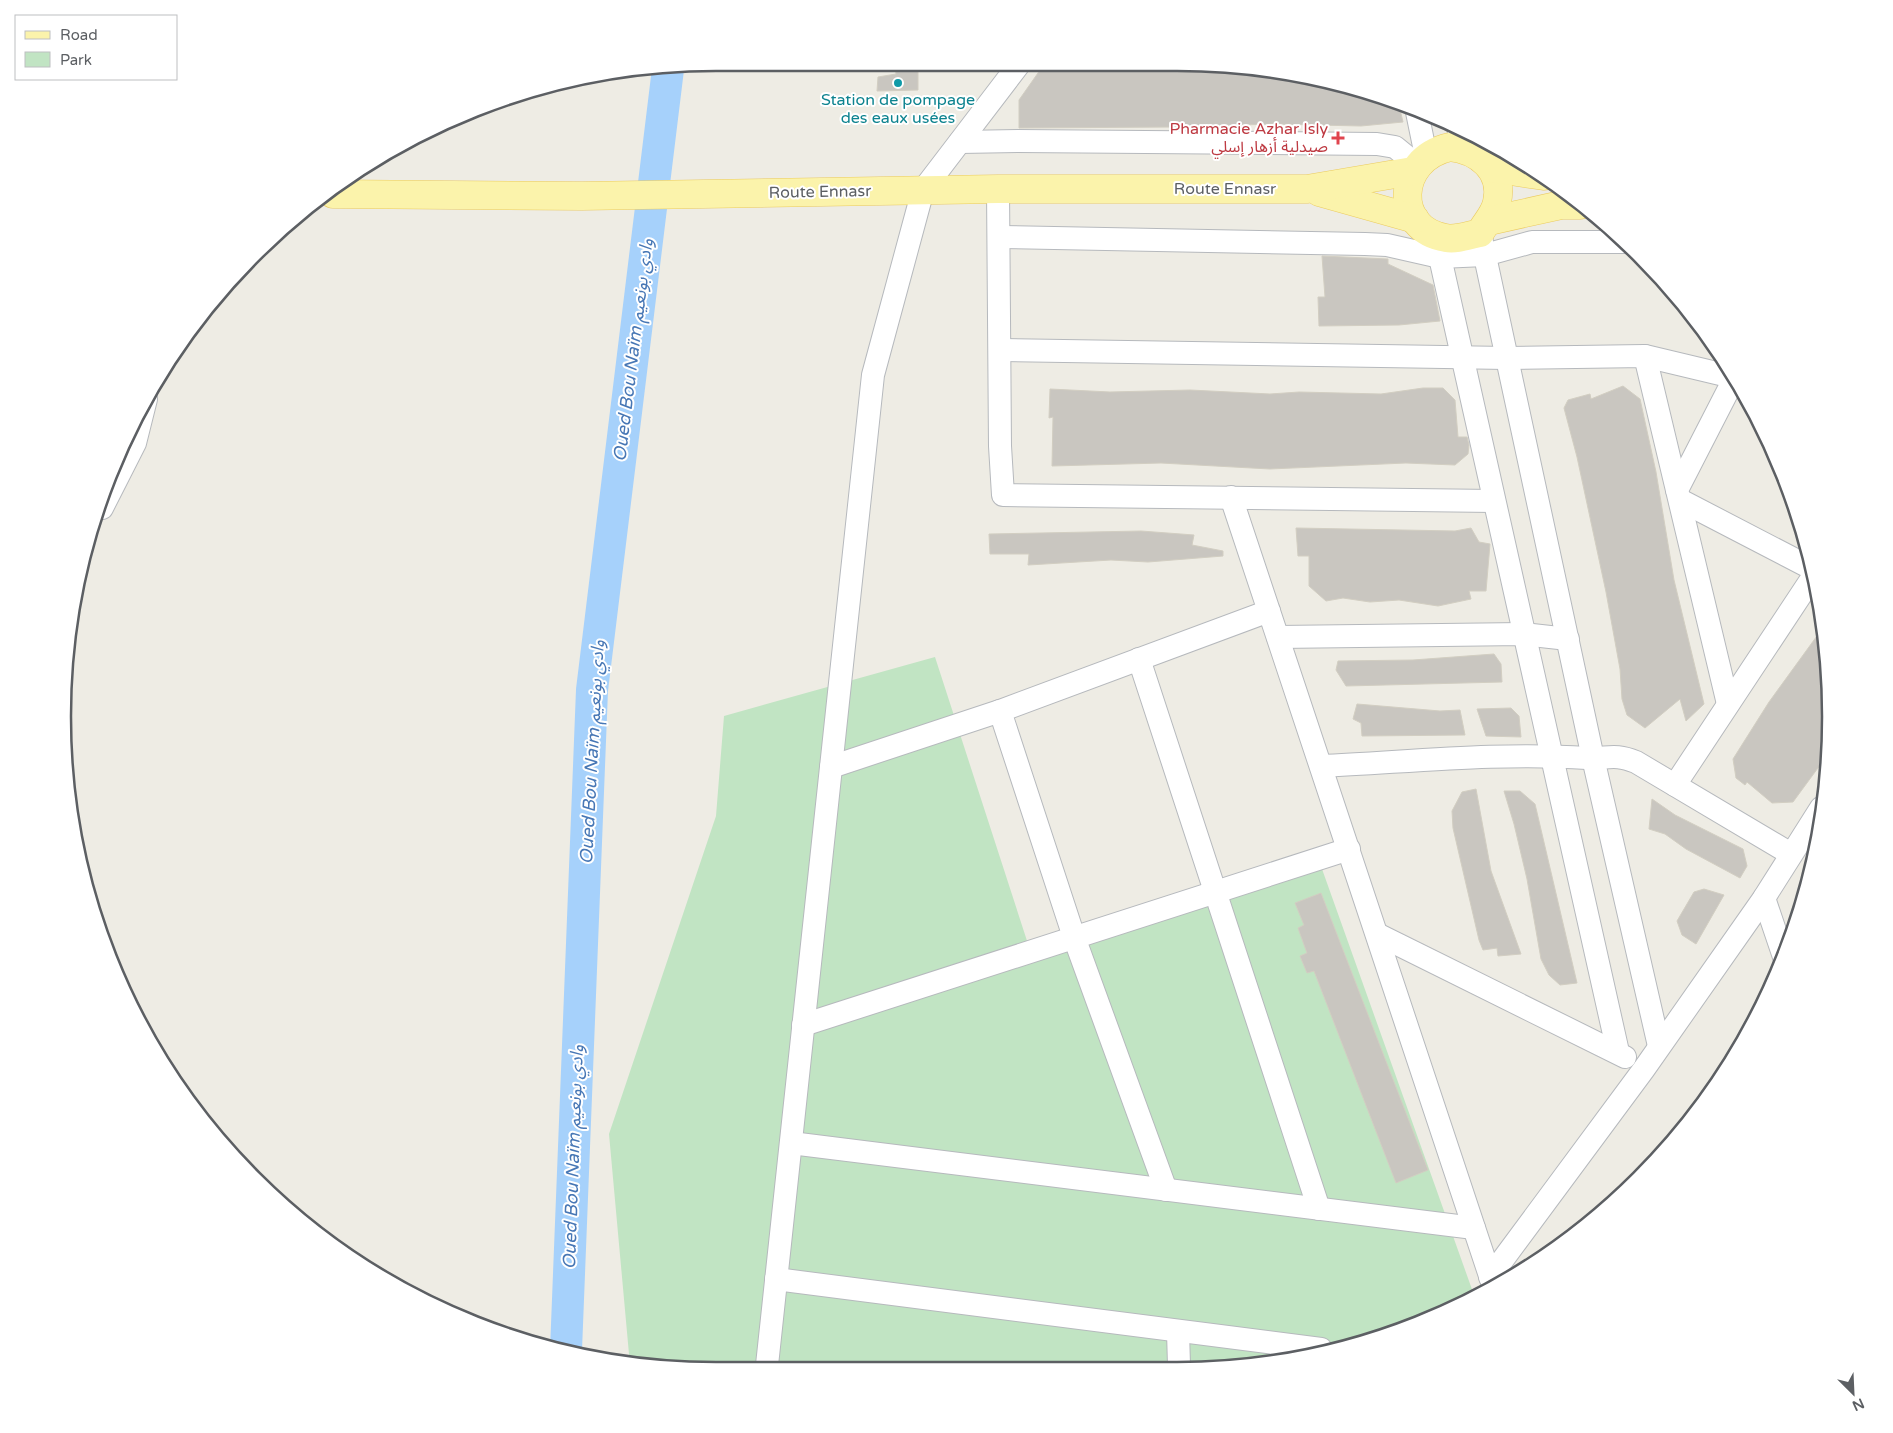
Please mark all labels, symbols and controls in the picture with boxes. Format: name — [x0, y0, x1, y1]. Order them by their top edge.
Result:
legend — [15, 15, 178, 80]
text: Road — [60, 26, 98, 44]
text: Park — [60, 51, 92, 69]
marker: Station de pompage des eaux usées — [892, 77, 904, 89]
place label: Station de pompage des eaux usées — [821, 90, 975, 128]
place label: Pharmacie Azhar Isly صيدلية أزهار إسلي — [1170, 119, 1328, 159]
marker: Pharmacie Azhar Isly صيدلية أزهار إسلي — [1332, 132, 1344, 144]
street label: Route Ennasr — [1174, 179, 1277, 199]
street label: Route Ennasr — [769, 181, 872, 203]
water label: Oued Bou Naïm وادي بونعيم — [608, 237, 661, 463]
water label: Oued Bou Naïm وادي بونعيم — [575, 639, 612, 865]
water label: Oued Bou Naïm وادي بونعيم — [558, 1044, 591, 1270]
north arrow — [1828, 1368, 1878, 1418]
text: N — [1849, 1394, 1867, 1414]

